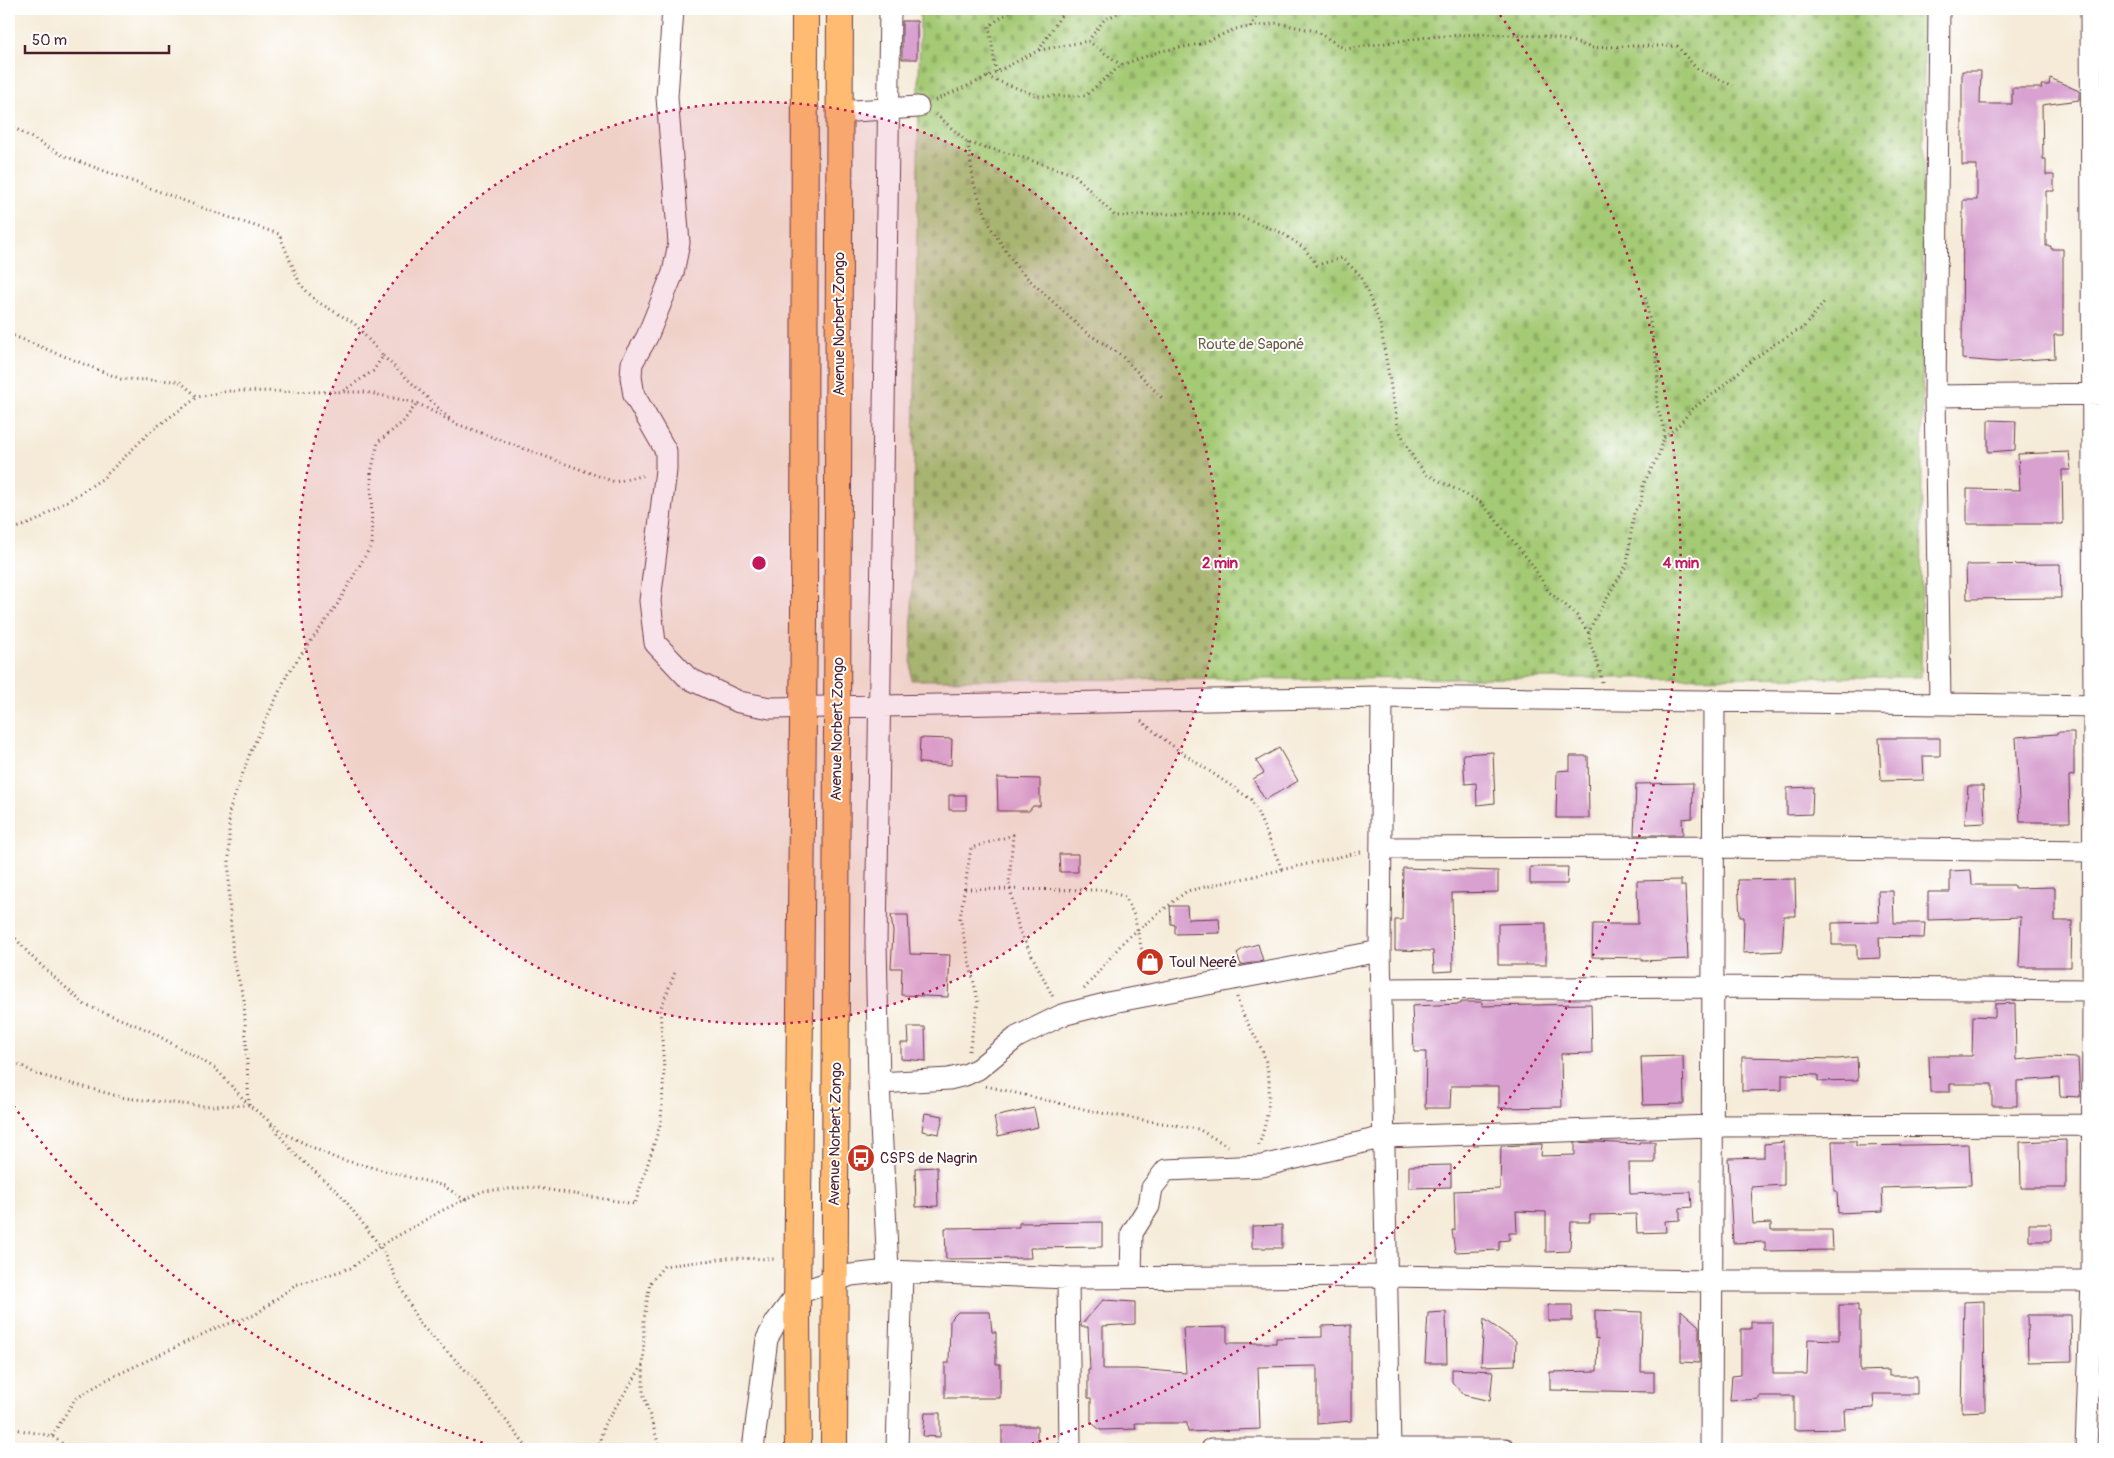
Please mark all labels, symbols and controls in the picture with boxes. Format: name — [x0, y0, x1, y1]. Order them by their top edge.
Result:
scale bar — [25, 22, 169, 54]
text: 50 m — [32, 31, 67, 50]
street label: Avenue Norbert Zongo — [830, 252, 849, 396]
park label: Route de Saponé — [1198, 335, 1304, 354]
centre of rings — [750, 554, 768, 572]
text: 2 min — [1202, 554, 1238, 573]
text: 4 min — [1663, 554, 1700, 573]
street label: Avenue Norbert Zongo — [827, 657, 848, 801]
shop icon: Toul Neeré — [1135, 947, 1165, 977]
place label: Toul Neeré — [1169, 953, 1237, 972]
street label: Avenue Norbert Zongo — [825, 1062, 846, 1206]
bus stop icon: CSPS de Nagrin — [846, 1143, 876, 1173]
place label: CSPS de Nagrin — [880, 1149, 977, 1168]

